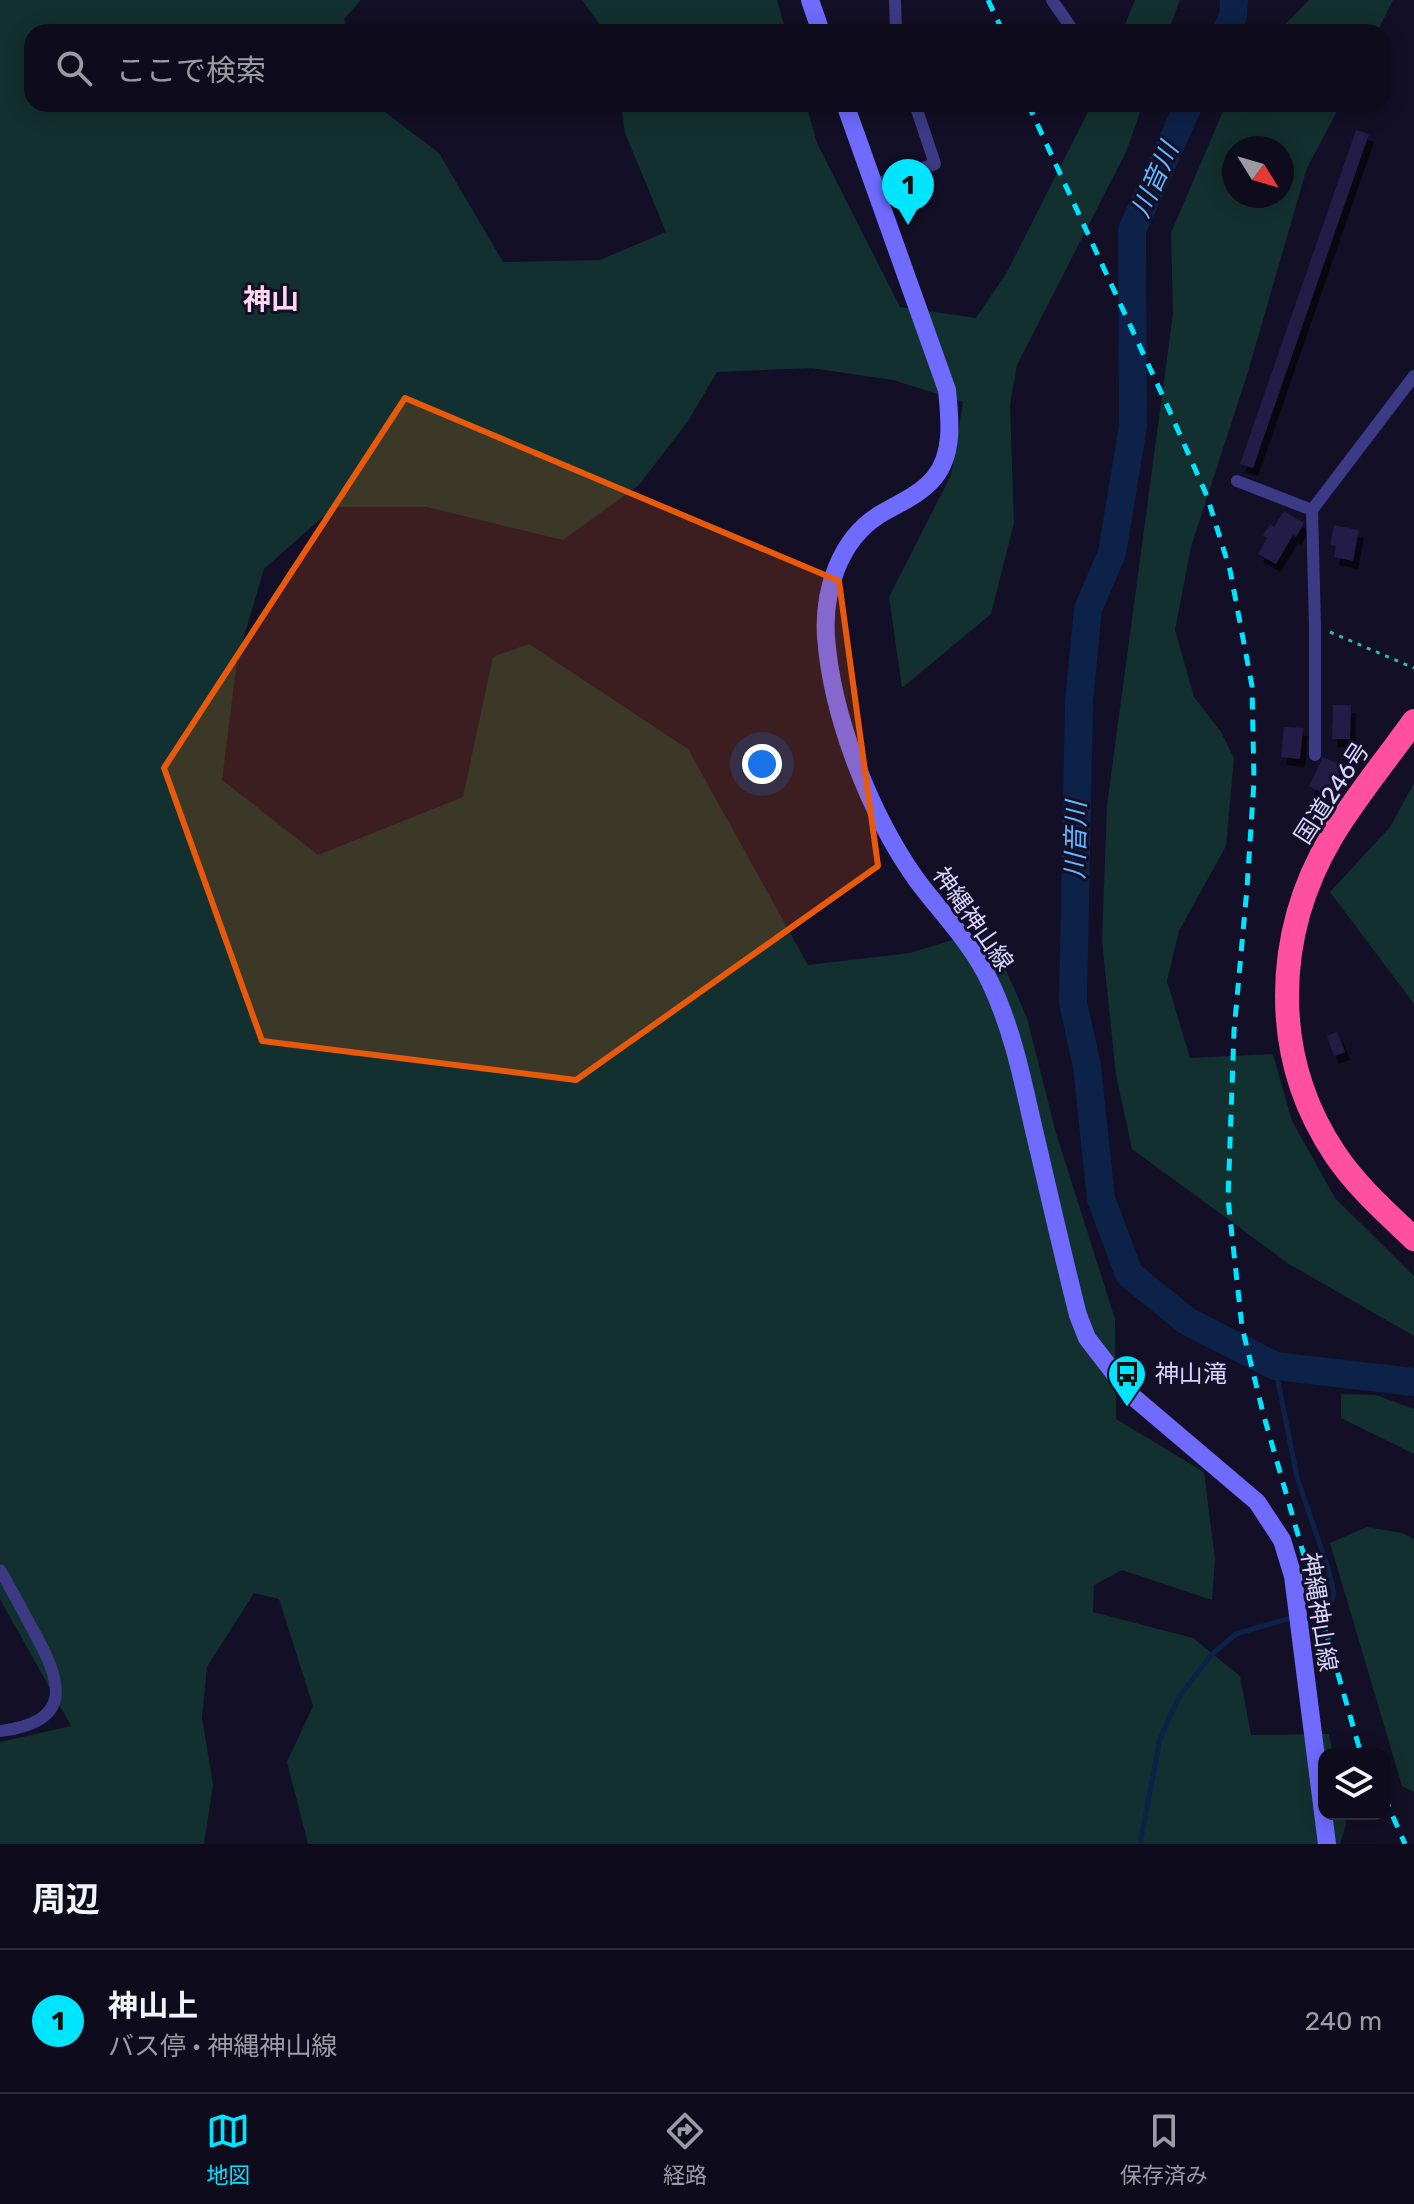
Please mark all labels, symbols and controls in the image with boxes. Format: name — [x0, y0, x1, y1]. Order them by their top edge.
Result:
search box — [24, 24, 1390, 112]
icon: search — [52, 46, 96, 90]
text: ここで検索 — [116, 53, 266, 89]
water label: 川音川 — [1125, 135, 1186, 222]
north arrow — [1222, 136, 1294, 208]
pin: 1 — [882, 159, 934, 225]
district label: 神山 — [243, 283, 299, 316]
street label: 国道246号 — [1289, 737, 1375, 849]
your location — [742, 744, 782, 784]
water label: 川音川 — [1060, 798, 1092, 879]
street label: 神縄神山線 — [927, 862, 1019, 976]
bus stop icon: 神山滝 — [1106, 1353, 1148, 1408]
place label: 神山滝 — [1155, 1360, 1227, 1388]
street label: 神縄神山線 — [1296, 1551, 1342, 1673]
map controls — [1318, 1748, 1390, 1820]
button: layers — [1318, 1748, 1390, 1820]
text: 周辺 — [32, 1879, 100, 1920]
text: 神山上 — [108, 1988, 198, 2024]
text: 1 — [52, 2006, 64, 2037]
text: 240 m — [1305, 2006, 1382, 2037]
text: バス停 · 神縄神山線 — [108, 2031, 337, 2062]
tab: 地図 — [206, 2109, 250, 2189]
tab: 経路 — [663, 2109, 707, 2189]
tab: 保存済み — [1120, 2109, 1208, 2189]

